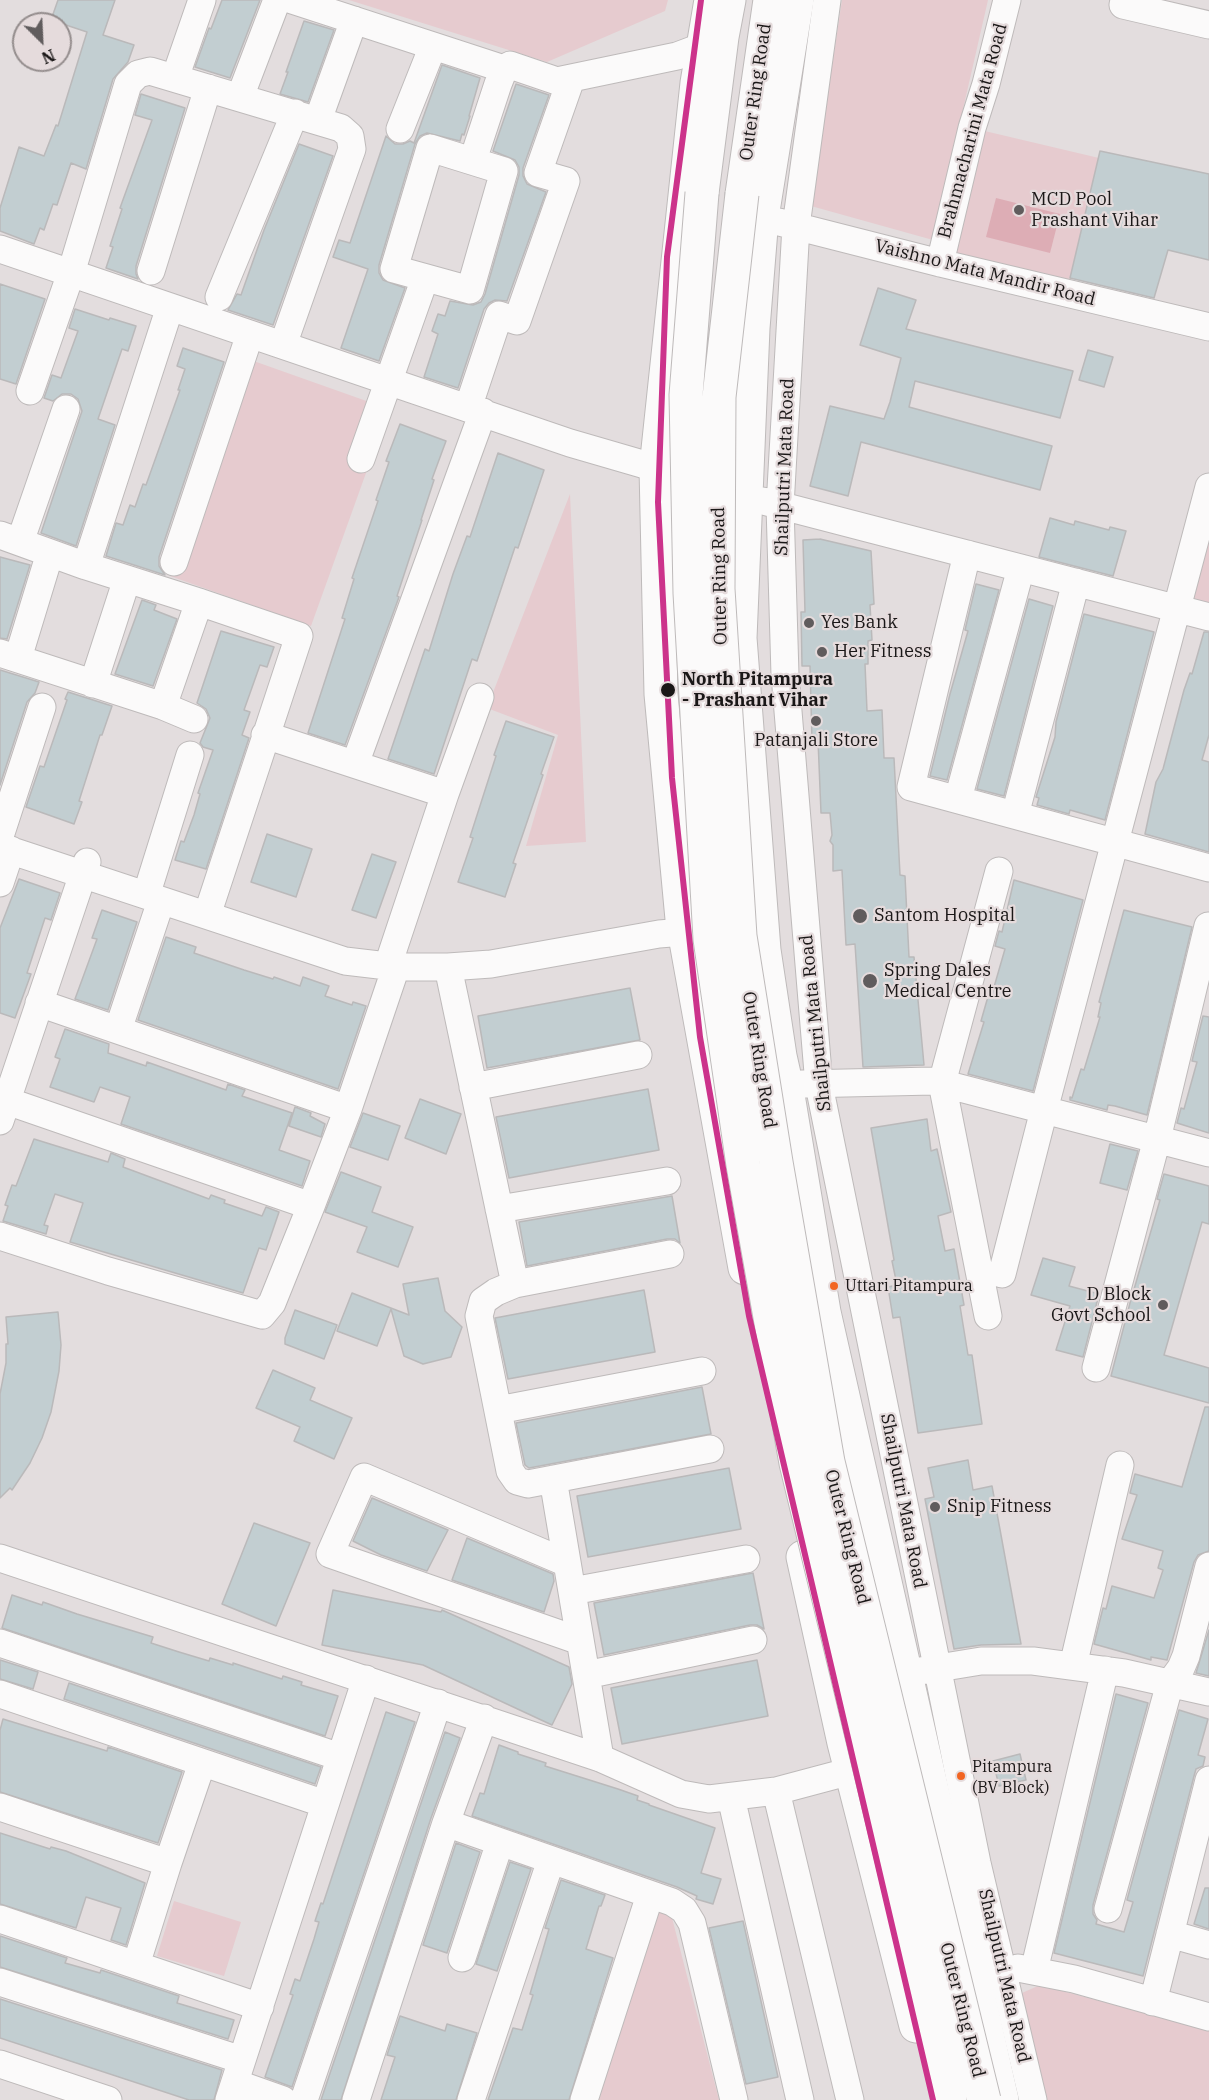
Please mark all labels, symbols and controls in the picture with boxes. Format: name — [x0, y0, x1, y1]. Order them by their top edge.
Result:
north arrow — [12, 12, 72, 72]
street label: Brahmacharini Mata Road — [934, 21, 1012, 241]
street label: Outer Ring Road — [736, 22, 776, 162]
text: N — [39, 45, 58, 68]
place label: MCD Pool Prashant Vihar — [1031, 189, 1158, 232]
marker: MCD Pool Prashant Vihar — [1012, 203, 1026, 217]
street label: Vaishno Mata Mandir Road — [872, 235, 1098, 311]
street label: Shailputri Mata Road — [771, 378, 799, 556]
street label: Outer Ring Road — [708, 507, 732, 645]
place label: Yes Bank — [821, 612, 898, 634]
marker: Yes Bank — [802, 616, 816, 630]
place label: Her Fitness — [834, 641, 931, 663]
marker: Her Fitness — [815, 645, 829, 659]
place label: North Pitampura - Prashant Vihar — [682, 669, 833, 712]
marker: North Pitampura - Prashant Vihar — [659, 681, 677, 699]
marker: Patanjali Store — [809, 714, 823, 728]
place label: Patanjali Store — [754, 730, 878, 752]
place label: Santom Hospital — [874, 905, 1015, 927]
marker: Santom Hospital — [851, 907, 869, 925]
street label: Shailputri Mata Road — [796, 934, 836, 1112]
place label: Spring Dales Medical Centre — [884, 960, 1011, 1002]
marker: Spring Dales Medical Centre — [861, 972, 879, 990]
street label: Outer Ring Road — [738, 990, 780, 1130]
place label: Uttari Pitampura — [845, 1276, 973, 1296]
marker: Uttari Pitampura — [828, 1280, 840, 1292]
place label: D Block Govt School — [1051, 1284, 1151, 1326]
marker: D Block Govt School — [1156, 1298, 1170, 1312]
street label: Shailputri Mata Road — [875, 1412, 931, 1590]
street label: Outer Ring Road — [820, 1467, 874, 1607]
place label: Snip Fitness — [947, 1496, 1051, 1518]
marker: Snip Fitness — [928, 1500, 942, 1514]
place label: Pitampura (BV Block) — [972, 1757, 1052, 1795]
marker: Pitampura (BV Block) — [955, 1770, 967, 1782]
street label: Shailputri Mata Road — [973, 1887, 1035, 2065]
street label: Outer Ring Road — [935, 1940, 989, 2080]

